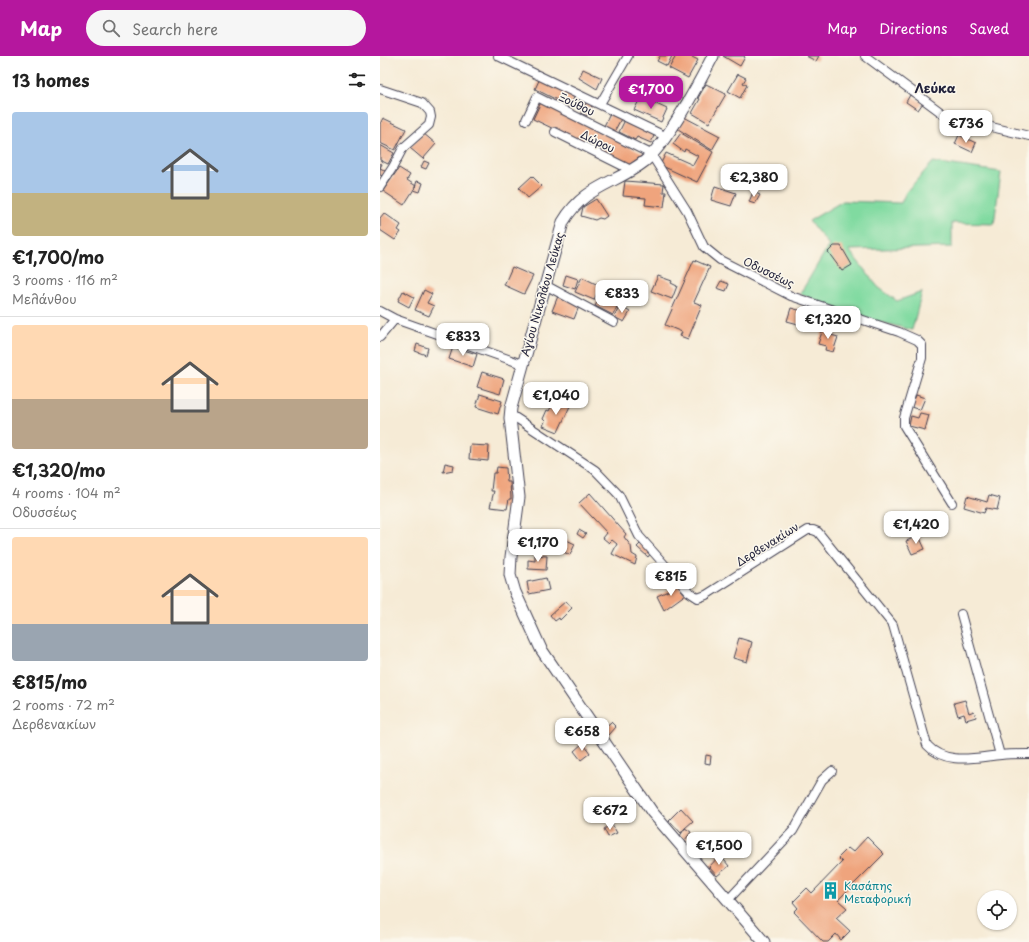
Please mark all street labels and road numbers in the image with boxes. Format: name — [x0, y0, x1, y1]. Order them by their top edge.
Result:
street label: Ξούθου — [556, 88, 598, 120]
street label: Δώρου — [578, 125, 618, 157]
street label: Αγίου Νικολάου Λεύκας — [516, 230, 568, 358]
street label: Οδυσσέως — [741, 252, 798, 292]
street label: Δερβενακίων — [732, 518, 802, 570]

